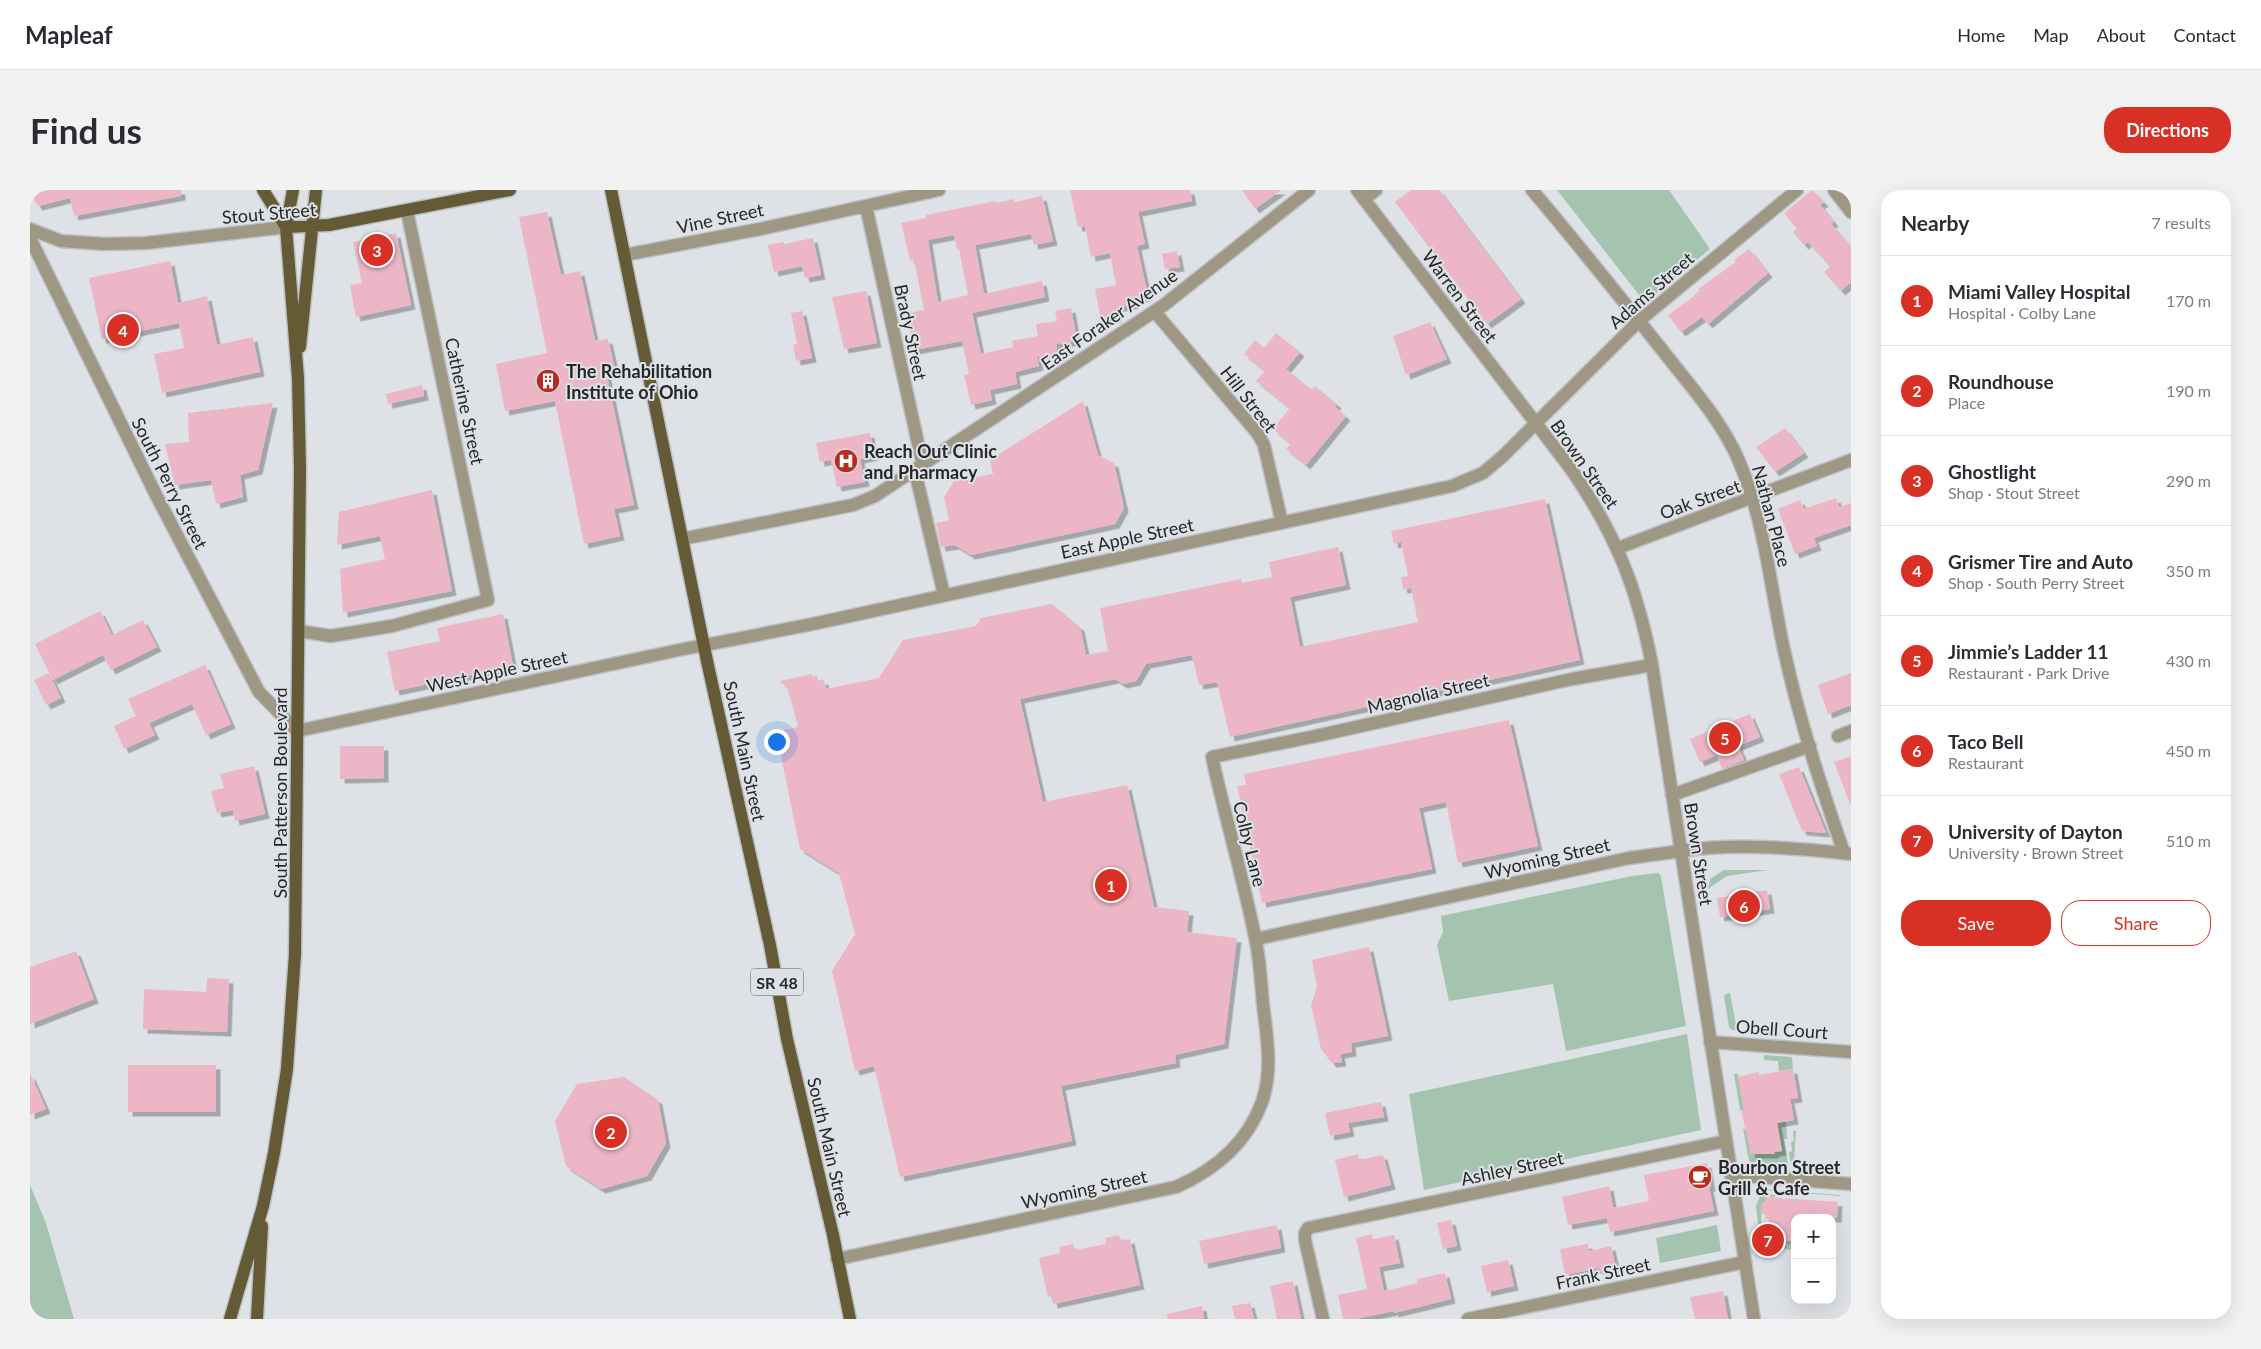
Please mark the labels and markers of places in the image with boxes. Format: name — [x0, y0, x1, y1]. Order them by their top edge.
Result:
pin: 3 — [361, 231, 393, 269]
pin: 4 — [107, 311, 139, 349]
place label: The Rehabilitation Institute of Ohio — [566, 360, 712, 403]
building icon: The Rehabilitation Institute of Ohio — [535, 368, 561, 394]
place label: Reach Out Clinic and Pharmacy — [864, 440, 997, 483]
hospital icon: Reach Out Clinic and Pharmacy — [833, 448, 859, 474]
pin: 5 — [1709, 719, 1741, 757]
pin: 1 — [1095, 866, 1127, 904]
pin: 6 — [1728, 887, 1760, 925]
pin: 2 — [595, 1113, 627, 1151]
place label: Bourbon Street Grill & Cafe — [1718, 1156, 1841, 1199]
cafe icon: Bourbon Street Grill & Cafe — [1687, 1164, 1713, 1190]
pin: 7 — [1752, 1221, 1784, 1259]

